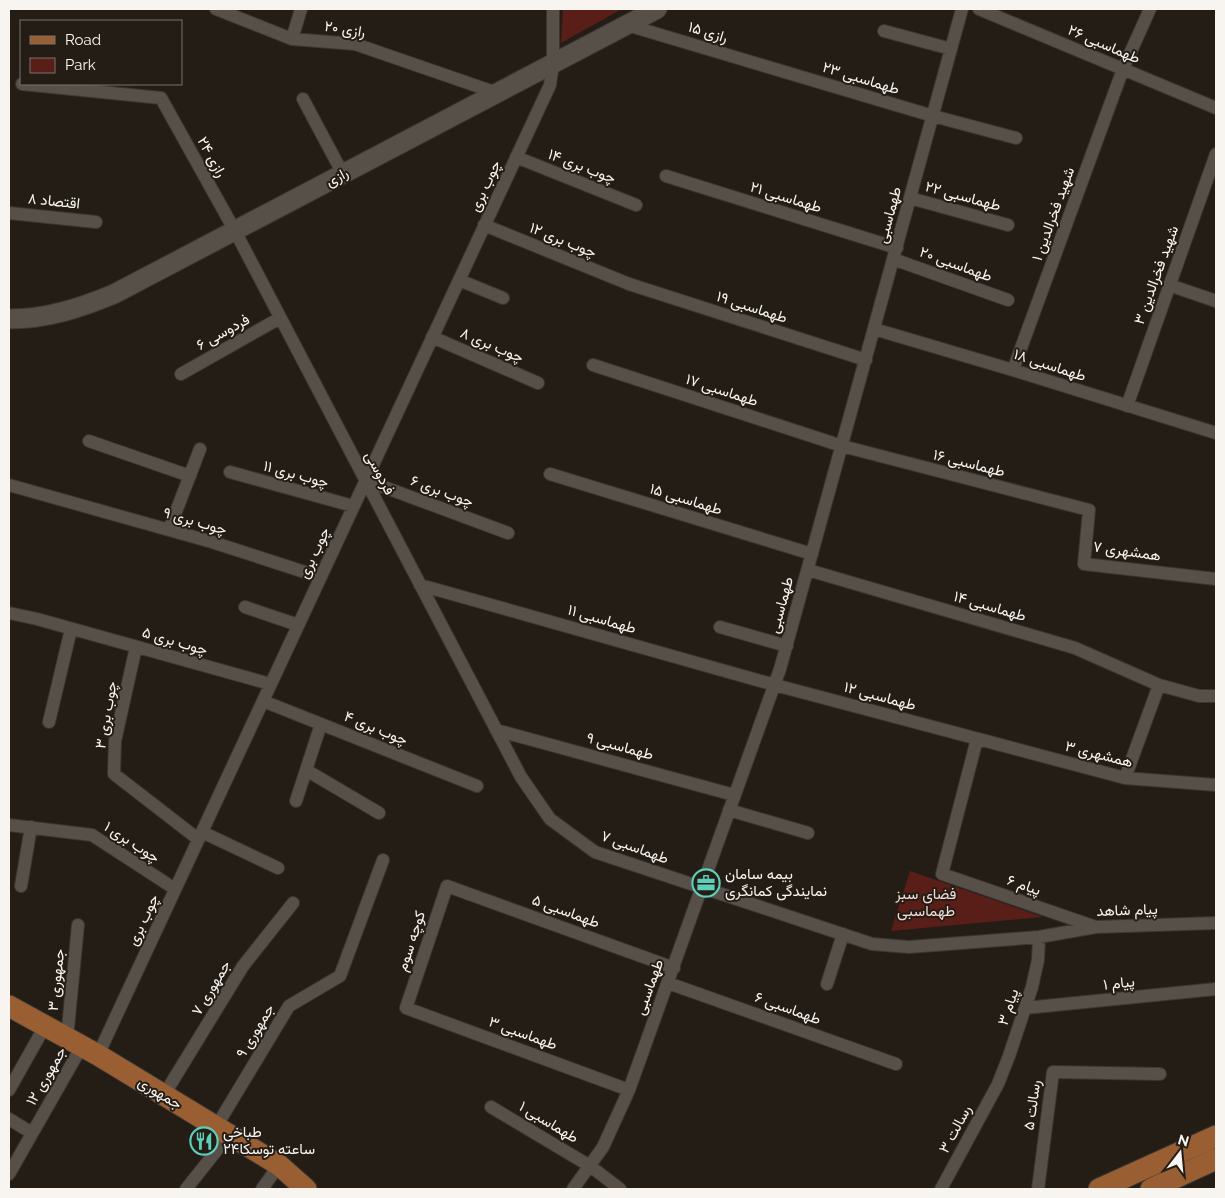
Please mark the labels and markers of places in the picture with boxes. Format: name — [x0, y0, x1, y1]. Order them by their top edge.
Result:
place label: بیمه سامان نمایندگی کمانگری — [725, 865, 827, 901]
office icon: بیمه سامان نمایندگی کمانگری — [691, 868, 721, 898]
place label: طباخی ۲۴ساعته توسکا — [223, 1123, 315, 1158]
restaurant icon: طباخی ۲۴ساعته توسکا — [189, 1126, 219, 1156]

